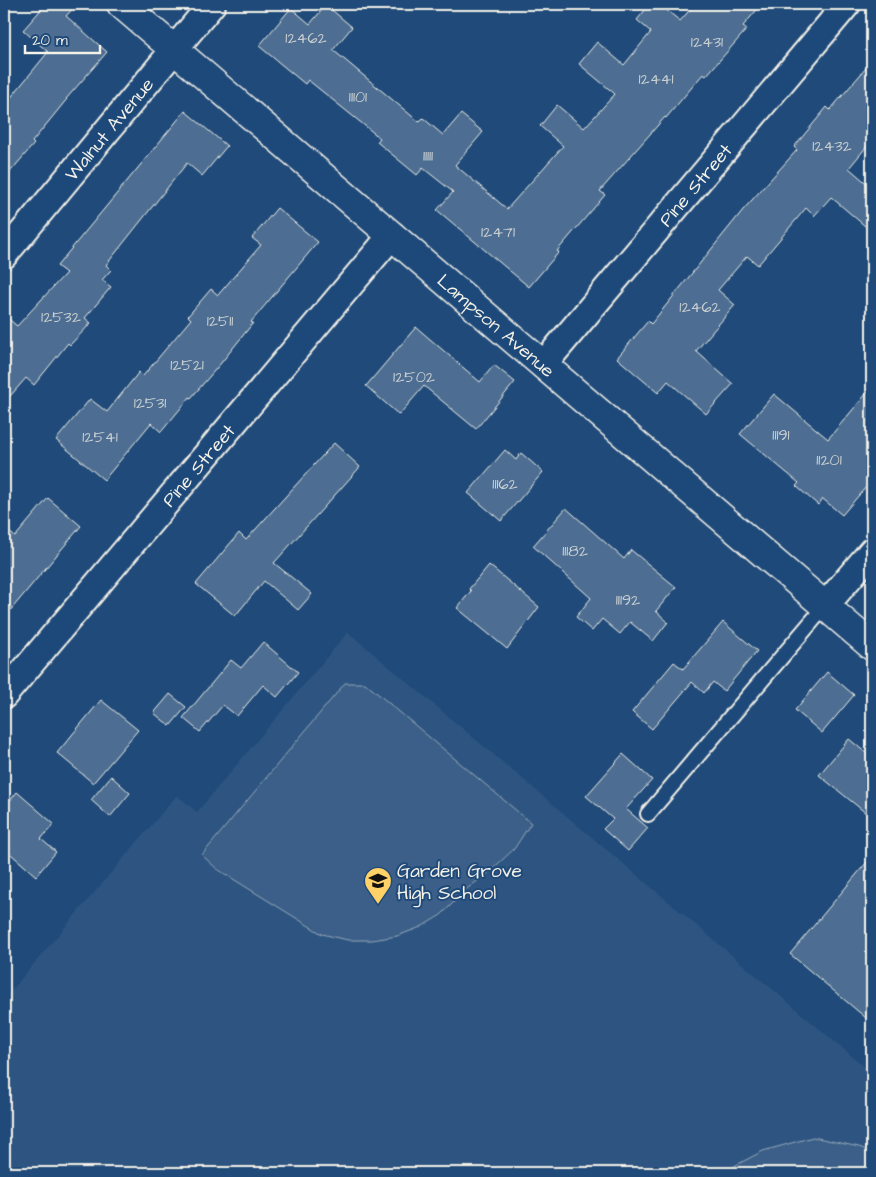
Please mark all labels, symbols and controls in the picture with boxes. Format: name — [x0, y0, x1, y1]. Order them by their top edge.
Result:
scale bar — [25, 22, 100, 54]
house number: 12462 — [285, 27, 327, 49]
text: 20 m — [32, 30, 68, 51]
house number: 12431 — [691, 31, 723, 53]
house number: 12441 — [638, 68, 674, 90]
street label: Walnut Avenue — [59, 72, 161, 187]
house number: 11101 — [349, 86, 367, 108]
house number: 12432 — [812, 135, 852, 157]
street label: Pine Street — [653, 138, 739, 233]
house number: 11111 — [423, 145, 433, 167]
house number: 12471 — [481, 221, 515, 243]
street label: Lampson Avenue — [431, 268, 560, 384]
house number: 12462 — [679, 296, 721, 318]
house number: 12532 — [41, 306, 81, 328]
house number: 12511 — [207, 310, 233, 332]
house number: 12521 — [170, 354, 204, 376]
house number: 12502 — [393, 366, 435, 388]
house number: 12531 — [134, 392, 166, 414]
street label: Pine Street — [156, 418, 242, 513]
house number: 11191 — [772, 424, 790, 446]
house number: 12541 — [82, 426, 118, 448]
house number: 11201 — [816, 449, 842, 471]
house number: 11162 — [492, 473, 518, 495]
house number: 11182 — [562, 540, 588, 562]
house number: 11192 — [616, 589, 640, 611]
place label: Garden Grove High School — [397, 858, 522, 908]
school or university icon: Garden Grove High School — [363, 866, 393, 905]

